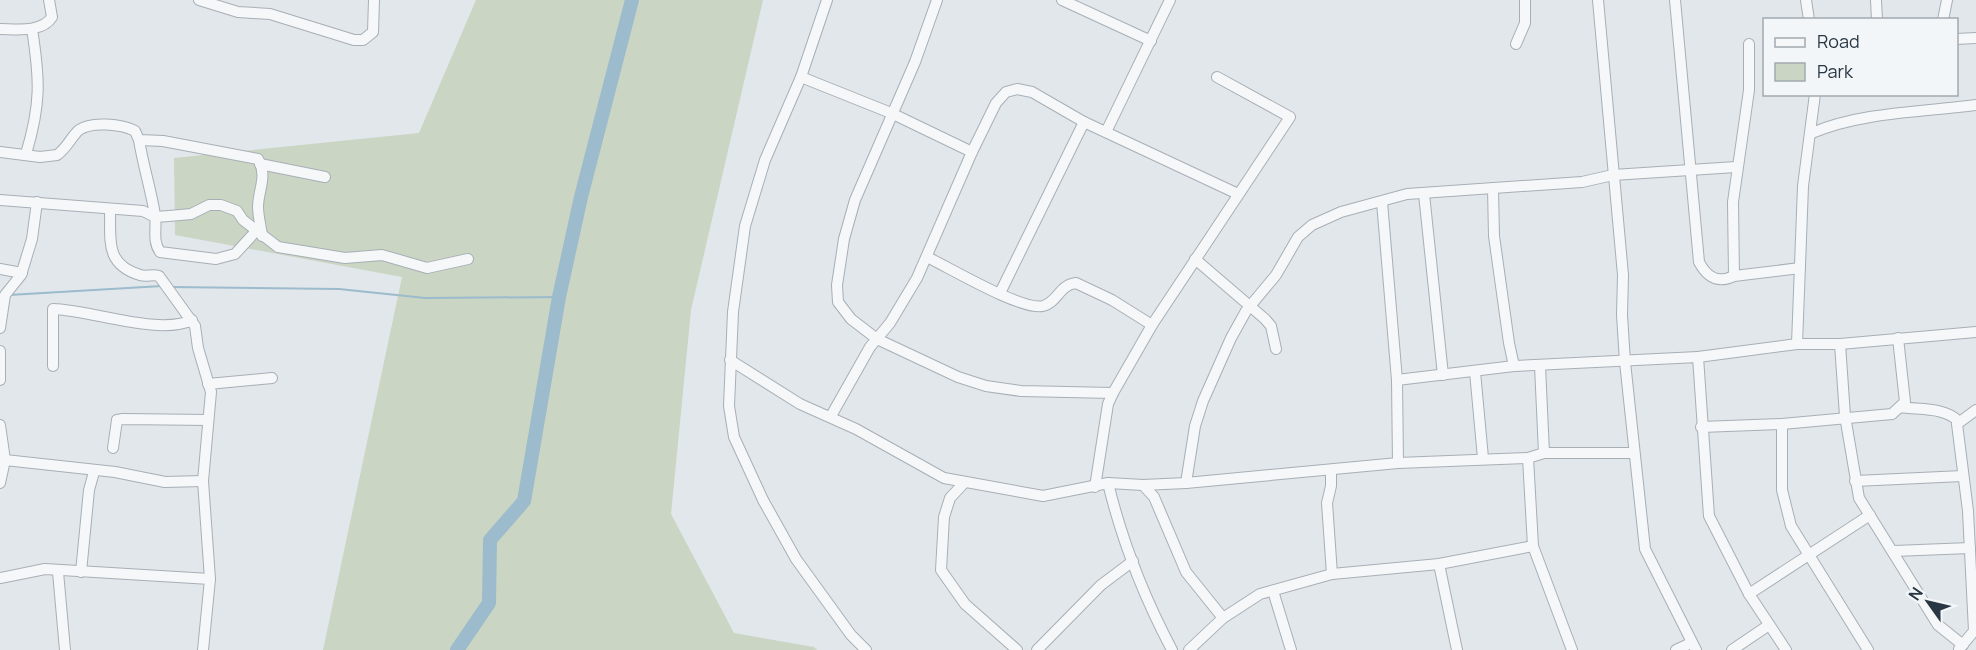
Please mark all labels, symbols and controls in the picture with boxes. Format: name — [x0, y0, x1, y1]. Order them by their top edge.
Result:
legend — [1763, 18, 1958, 96]
text: Road — [1817, 29, 1860, 53]
text: Park — [1817, 59, 1854, 83]
north arrow — [1898, 572, 1958, 632]
text: N — [1903, 583, 1928, 605]

